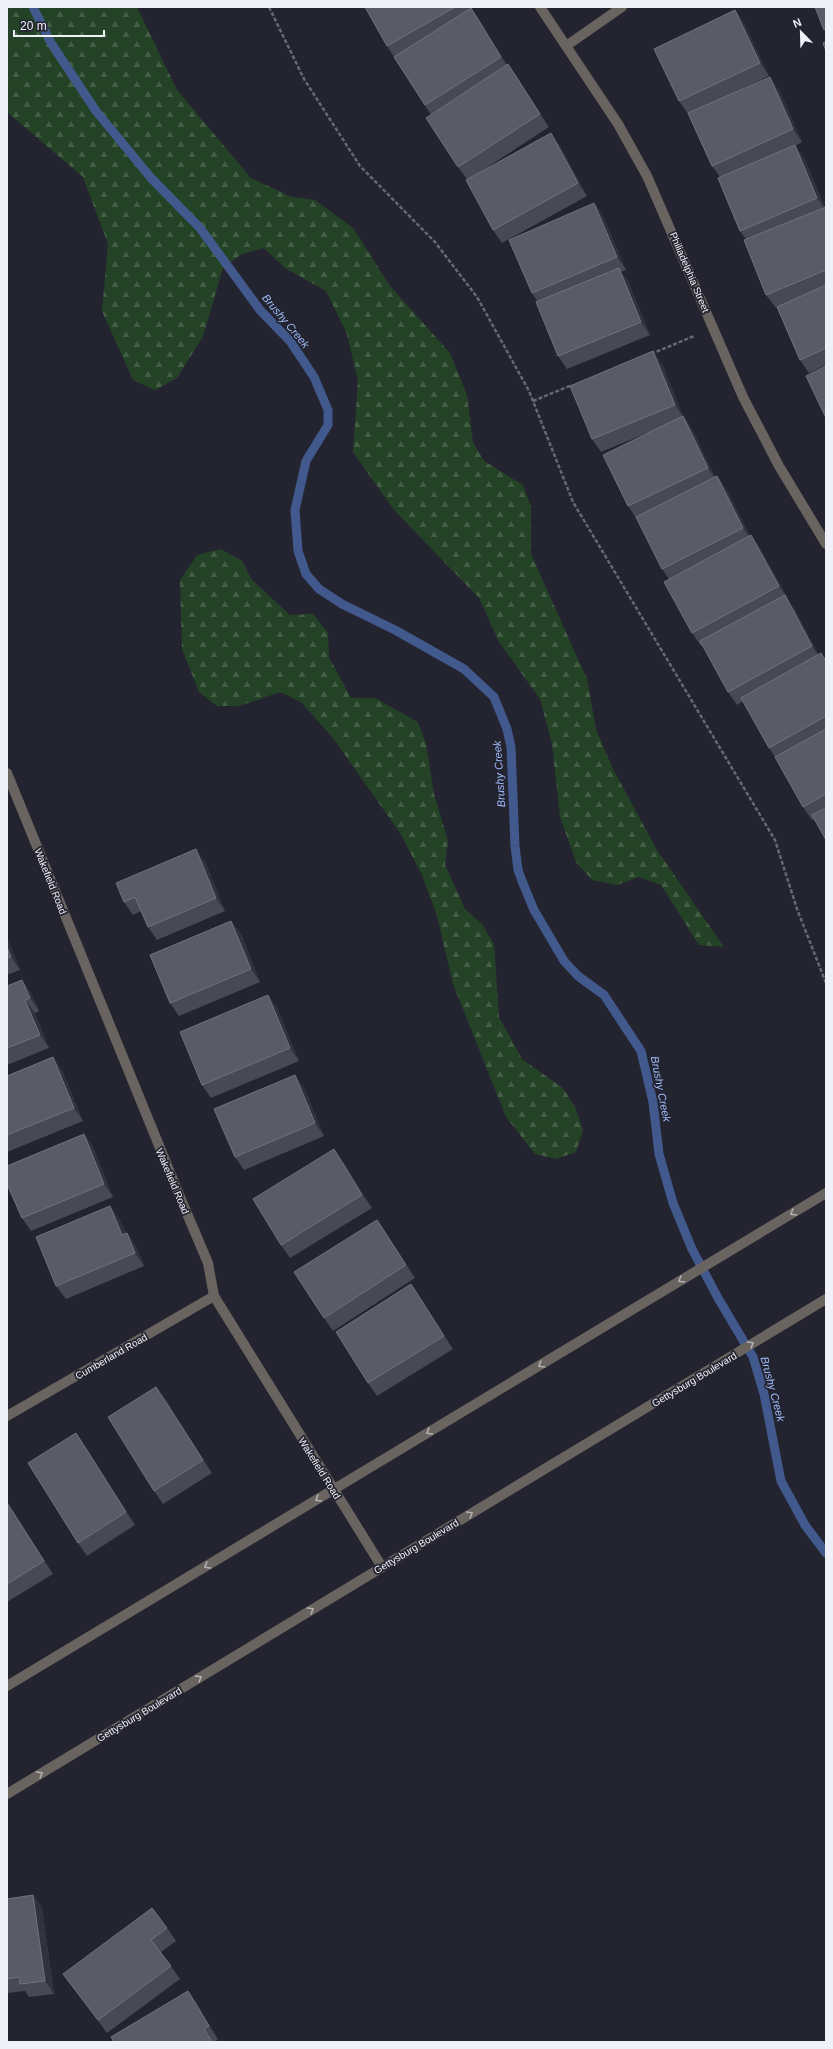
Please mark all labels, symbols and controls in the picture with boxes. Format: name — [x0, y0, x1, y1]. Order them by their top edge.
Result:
scale bar — [14, 12, 104, 38]
north arrow — [781, 12, 821, 52]
text: N — [791, 16, 803, 30]
text: 20 m — [20, 19, 47, 33]
street label: Philiadelphia Street — [668, 230, 712, 314]
water label: Brushy Creek — [260, 292, 312, 351]
water label: Brushy Creek — [491, 740, 507, 808]
street label: Wakefield Road — [32, 847, 69, 916]
water label: Brushy Creek — [649, 1055, 673, 1123]
street label: Wakefield Road — [154, 1147, 191, 1216]
one-way arrow — [790, 1209, 797, 1216]
one-way arrow — [678, 1276, 685, 1283]
street label: Cumberland Road — [73, 1331, 149, 1381]
one-way arrow — [747, 1341, 754, 1349]
street label: Gettysburg Boulevard — [650, 1350, 739, 1409]
water label: Brushy Creek — [759, 1355, 788, 1423]
one-way arrow — [538, 1360, 545, 1368]
one-way arrow — [426, 1427, 433, 1435]
street label: Wakefield Road — [296, 1436, 343, 1501]
one-way arrow — [315, 1495, 322, 1502]
one-way arrow — [466, 1511, 473, 1519]
street label: Gettysburg Boulevard — [372, 1517, 461, 1576]
one-way arrow — [204, 1562, 211, 1569]
one-way arrow — [307, 1608, 314, 1615]
one-way arrow — [195, 1675, 202, 1682]
street label: Gettysburg Boulevard — [95, 1685, 184, 1744]
one-way arrow — [36, 1771, 43, 1779]

